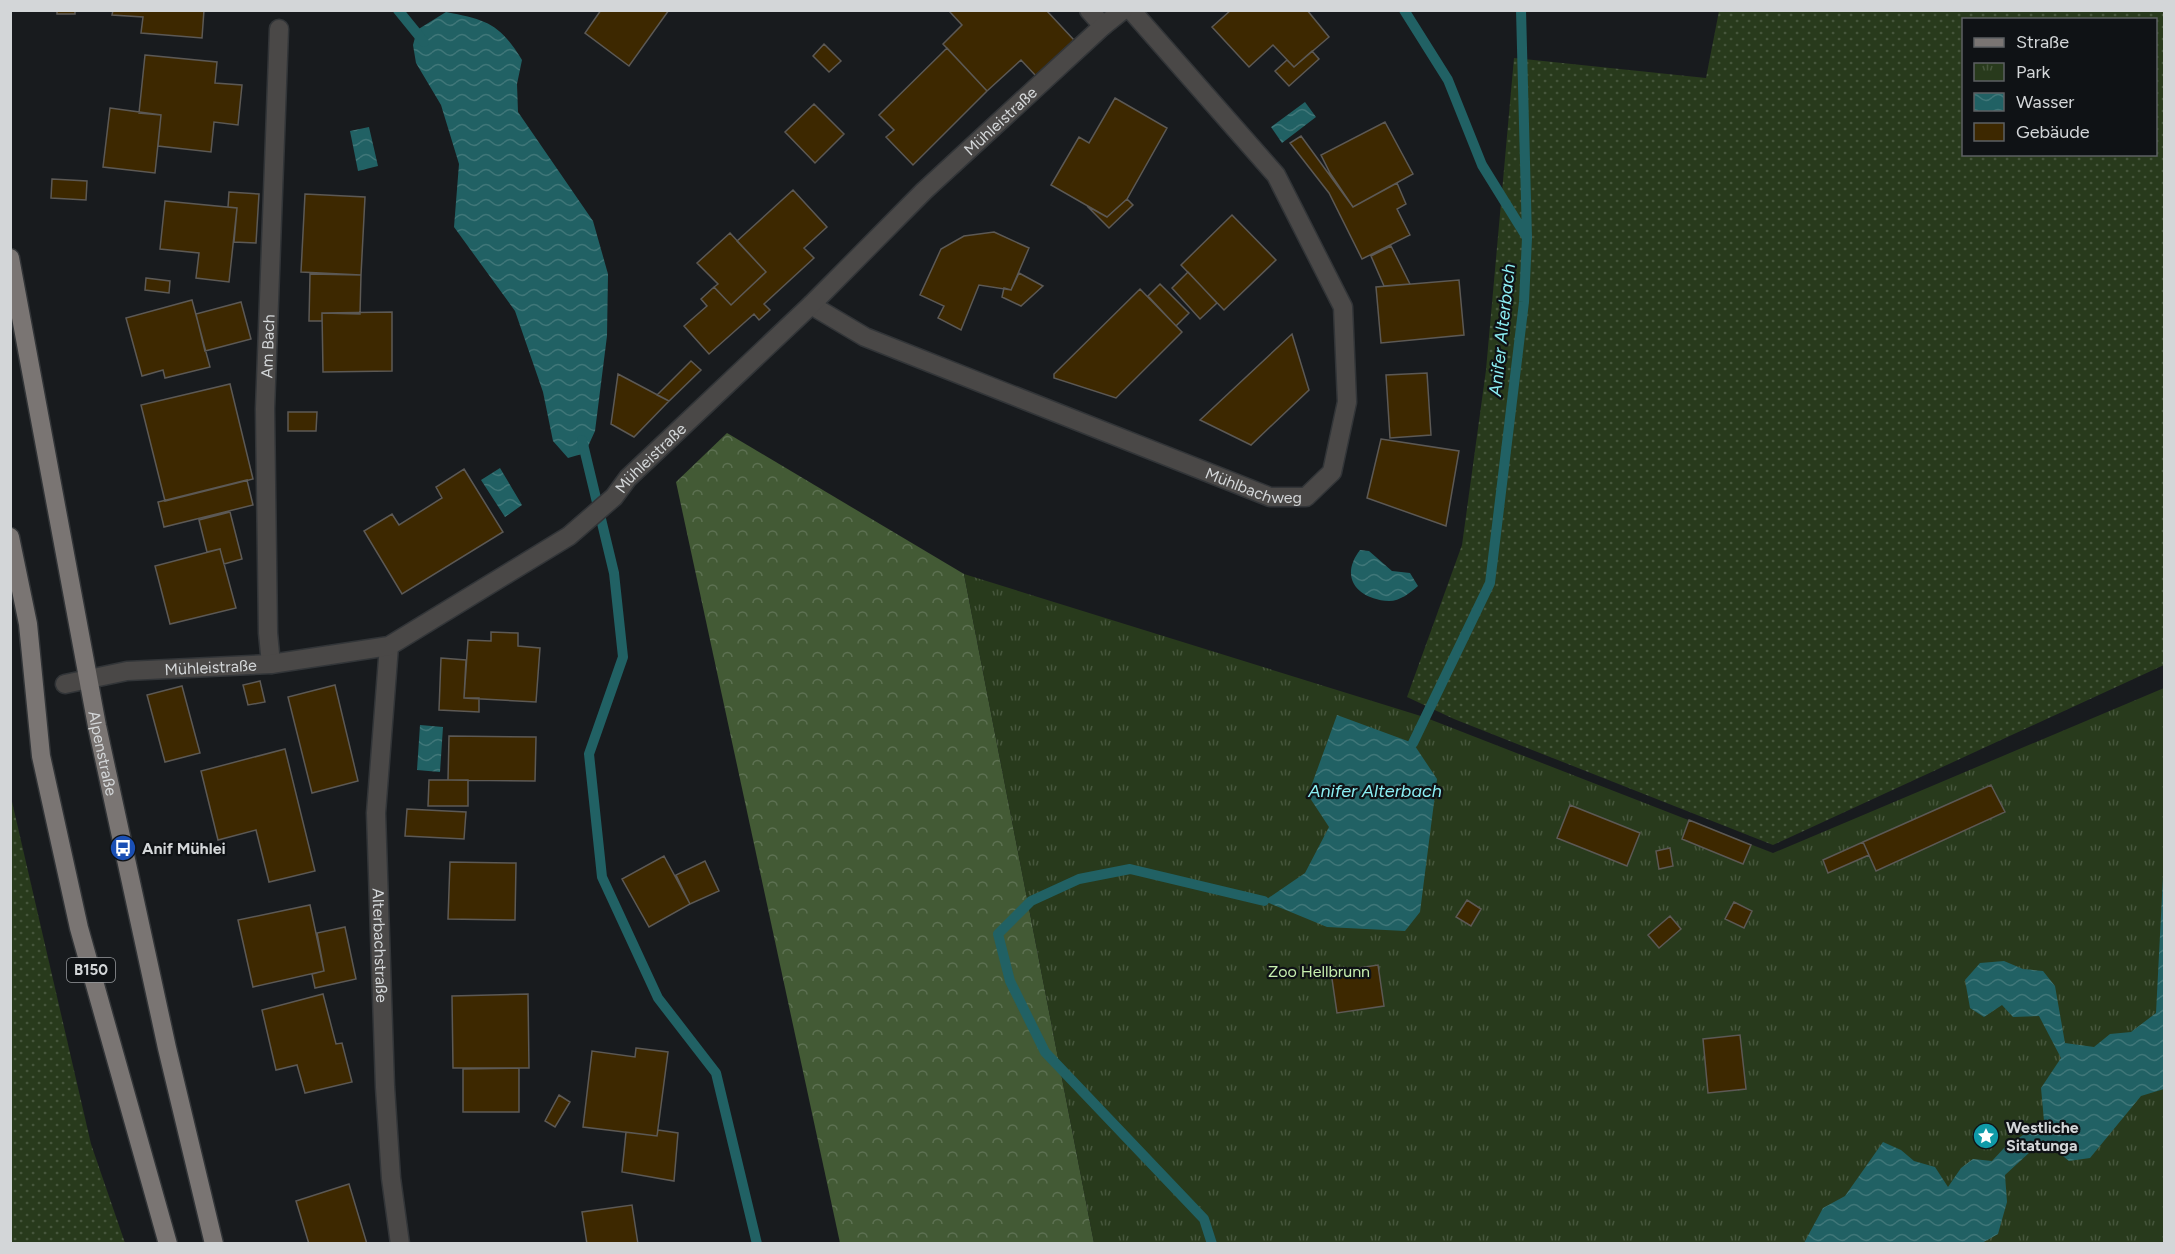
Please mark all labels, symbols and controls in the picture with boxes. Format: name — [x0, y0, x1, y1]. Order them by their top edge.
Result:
legend — [1962, 18, 2157, 156]
text: Straße — [2016, 31, 2069, 53]
text: Park — [2016, 61, 2051, 83]
street label: Mühleistraße — [960, 82, 1041, 159]
text: Wasser — [2016, 91, 2074, 113]
text: Gebäude — [2016, 121, 2090, 143]
water label: Anifer Alterbach — [1484, 262, 1520, 399]
street label: Am Bach — [257, 314, 278, 379]
street label: Mühleistraße — [611, 419, 690, 497]
street label: Mühlbachweg — [1203, 463, 1302, 507]
street label: Mühleistraße — [164, 655, 257, 679]
street label: Alpenstraße — [85, 709, 121, 798]
water label: Anifer Alterbach — [1307, 780, 1442, 802]
bus stop icon: Anif Mühlei — [108, 833, 138, 863]
place label: Anif Mühlei — [142, 839, 226, 858]
street label: Alterbachstraße — [369, 888, 392, 1003]
road number: B150 — [67, 958, 115, 982]
park label: Zoo Hellbrunn — [1268, 962, 1370, 981]
place label: Westliche Sitatunga — [2006, 1118, 2079, 1155]
place icon: Westliche Sitatunga — [1971, 1121, 2001, 1151]

